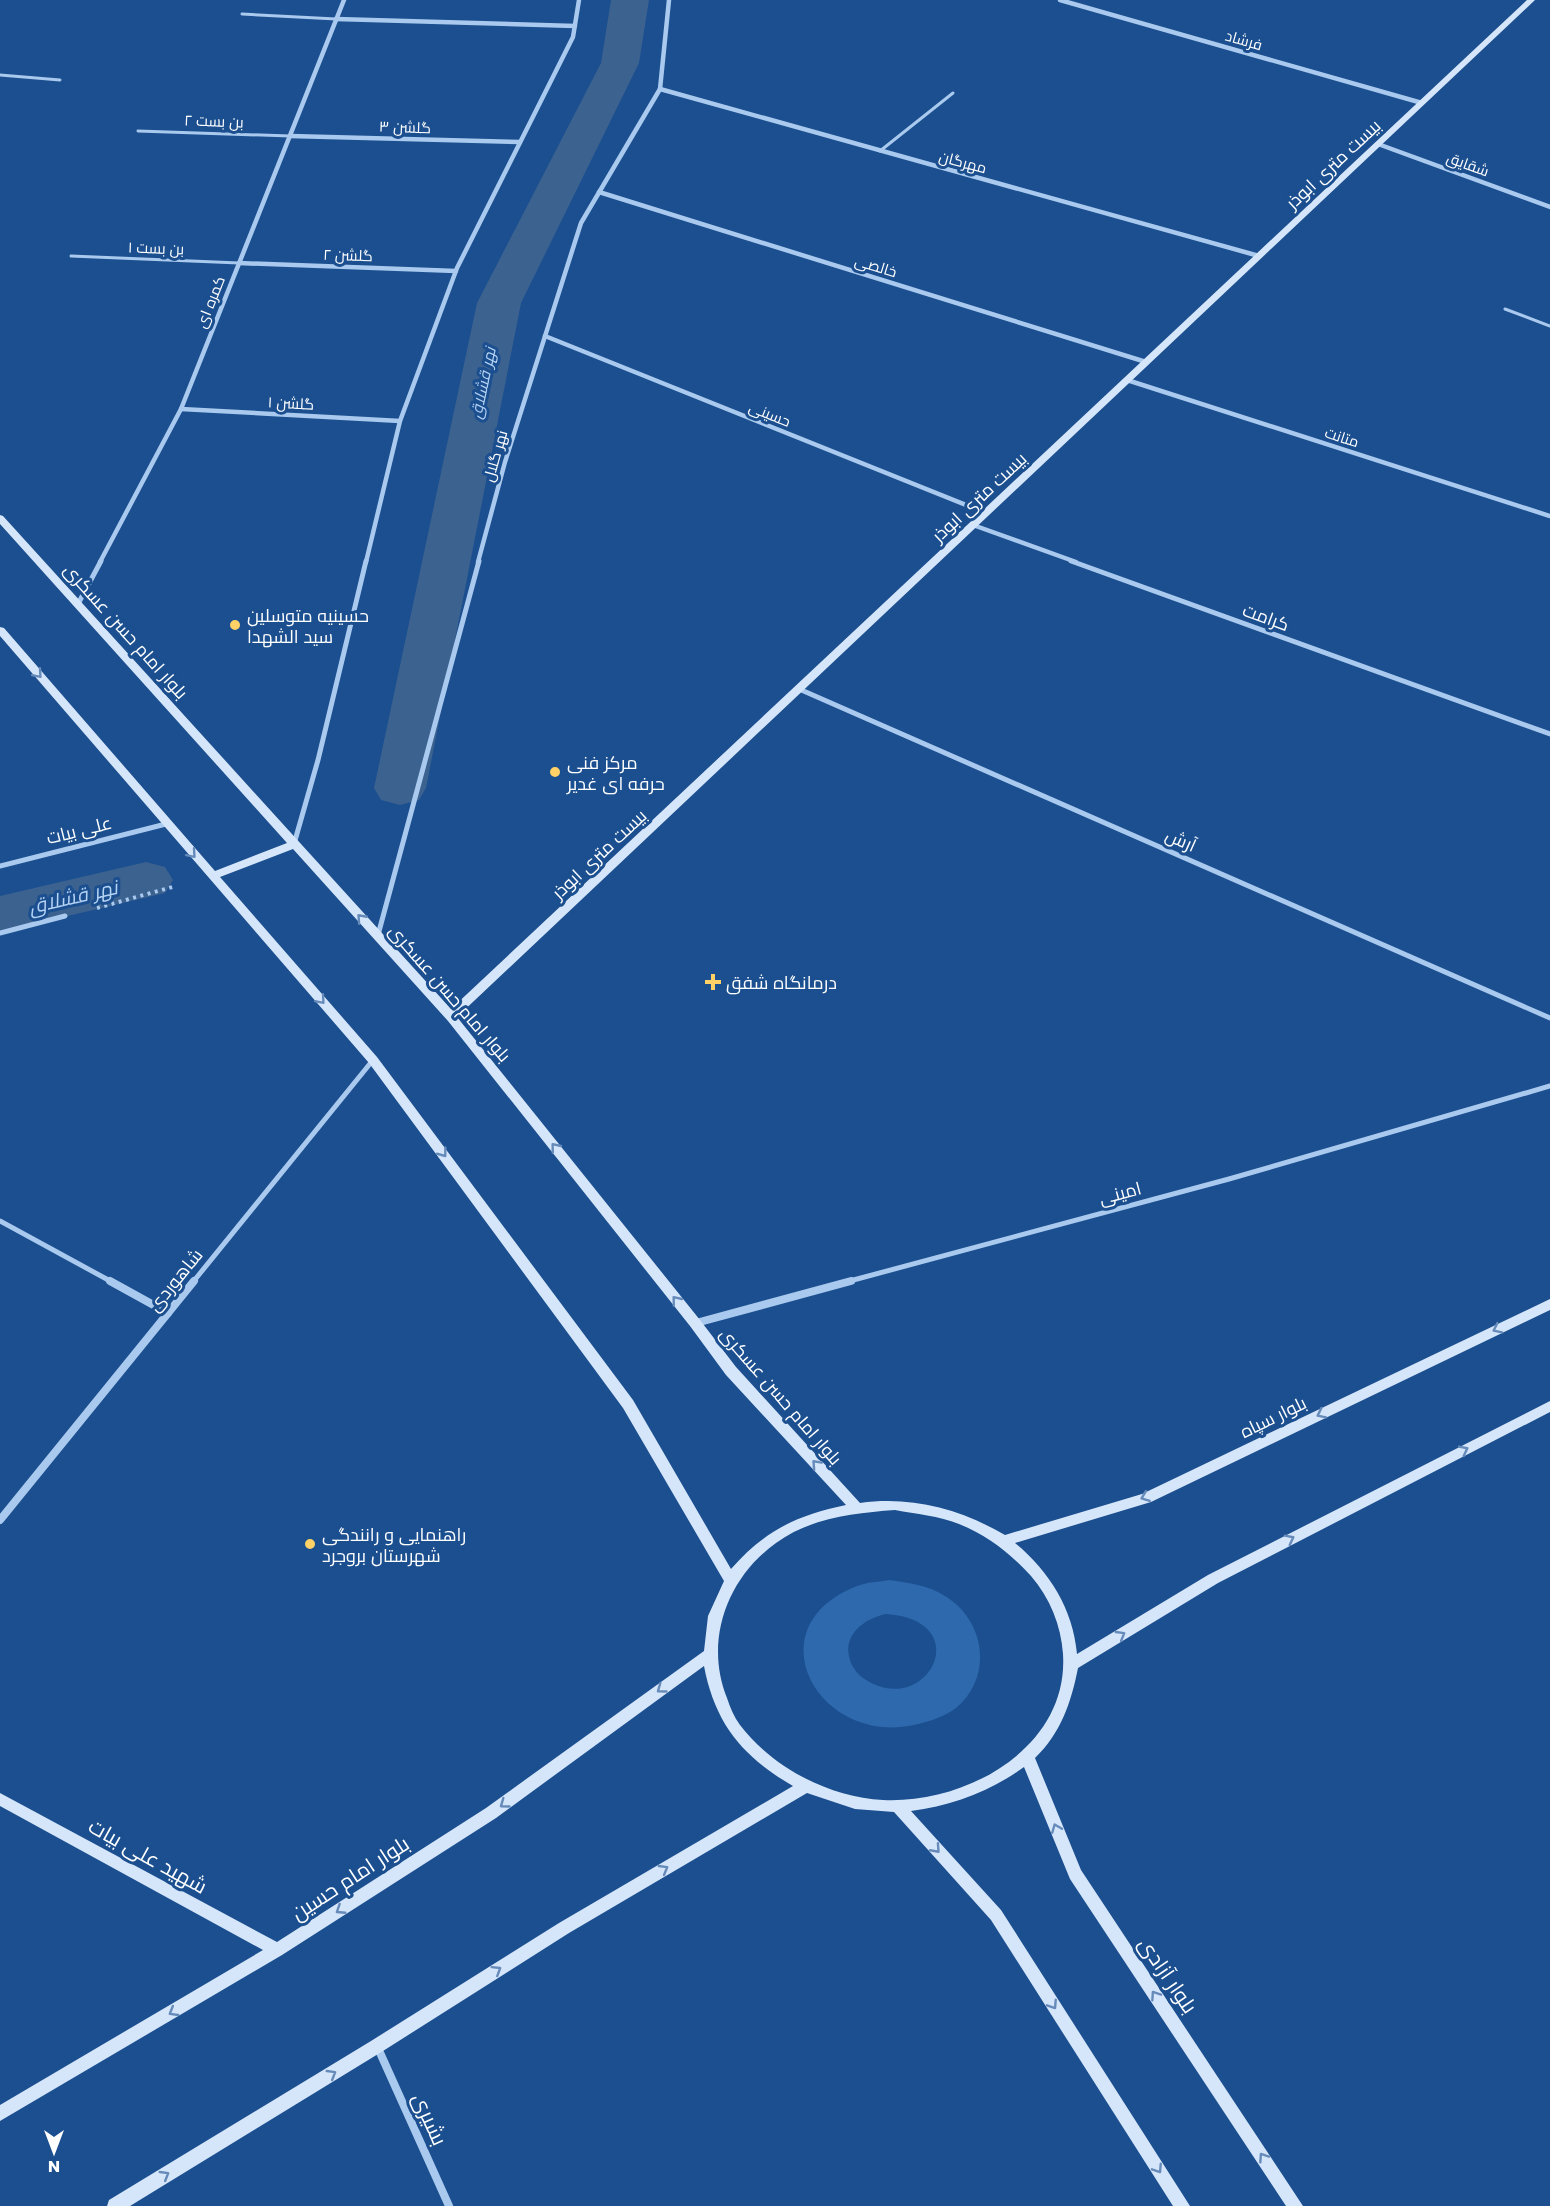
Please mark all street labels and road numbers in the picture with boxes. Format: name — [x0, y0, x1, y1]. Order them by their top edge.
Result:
street label: فرشاد — [1223, 25, 1265, 55]
street label: بن بست ۲ — [184, 109, 244, 133]
street label: بیست متری ابوذر — [1279, 113, 1386, 215]
street label: گلشن ۳ — [379, 116, 431, 138]
street label: مهرگان — [937, 146, 989, 178]
street label: شقایق — [1444, 147, 1492, 181]
street label: بن بست ۱ — [127, 237, 185, 259]
street label: گلشن ۲ — [323, 244, 373, 266]
street label: خالصی — [852, 250, 900, 282]
street label: کمره ای — [190, 273, 230, 331]
street label: گلشن ۱ — [267, 391, 315, 415]
street label: حسینی — [746, 396, 794, 432]
street label: متانت — [1322, 422, 1362, 452]
street label: نهر گلال — [478, 428, 512, 484]
street label: بیست متری ابوذر — [925, 446, 1032, 548]
street label: بلوار امام حسن عسکری — [58, 558, 194, 704]
street label: کرامت — [1239, 597, 1293, 637]
street label: بیست متری ابوذر — [545, 803, 652, 905]
street label: علی بیات — [44, 810, 114, 850]
street label: آرش — [1162, 822, 1201, 858]
street label: بلوار امام حسن عسکری — [383, 919, 517, 1067]
street label: امینی — [1096, 1175, 1144, 1211]
street label: شاهوردی — [142, 1243, 208, 1317]
street label: بلوار امام حسن عسکری — [714, 1322, 848, 1470]
street label: بلوار سپاه — [1236, 1390, 1310, 1444]
street label: شهید علی بیات — [83, 1811, 213, 1901]
street label: بلوار امام حسین — [285, 1829, 415, 1927]
street label: بلوار آزادی — [1132, 1931, 1204, 2019]
street label: بشیری — [406, 2088, 454, 2150]

